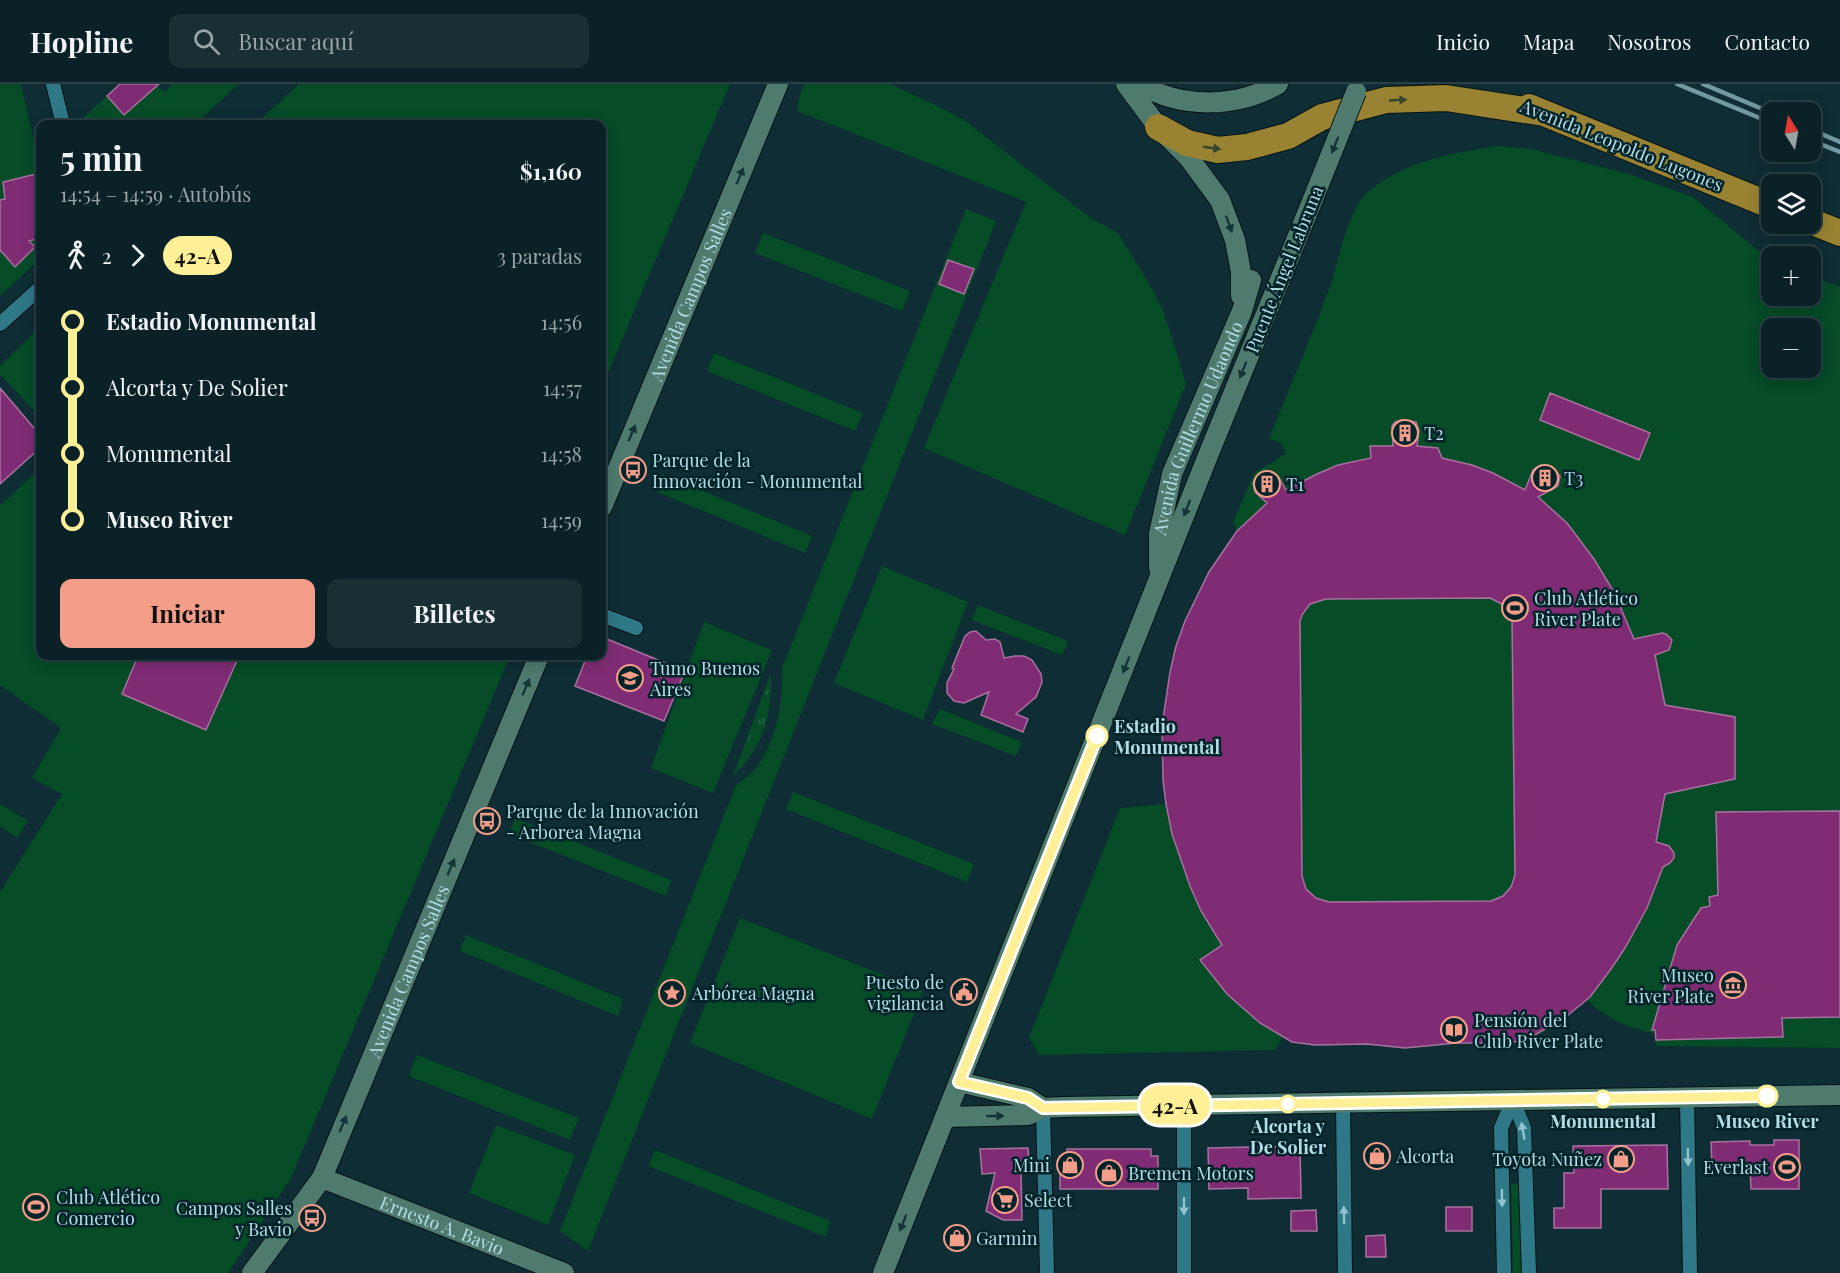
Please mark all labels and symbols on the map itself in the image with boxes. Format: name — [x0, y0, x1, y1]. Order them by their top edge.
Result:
street label: Avenida Leopoldo Lugones — [1516, 93, 1727, 197]
one-way arrow — [1389, 95, 1408, 104]
north arrow — [1761, 102, 1821, 162]
one-way arrow — [1330, 137, 1340, 155]
one-way arrow — [1203, 143, 1222, 152]
one-way arrow — [736, 167, 745, 185]
street label: Puente Ángel Labruna — [1240, 182, 1328, 356]
street label: Avenida Campos Salles — [643, 205, 737, 386]
one-way arrow — [1225, 215, 1235, 233]
street label: Avenida Guillermo Udaondo — [1147, 317, 1248, 538]
one-way arrow — [1238, 361, 1247, 379]
building icon: T2 — [1390, 418, 1420, 448]
place label: T2 — [1424, 421, 1444, 445]
one-way arrow — [627, 424, 637, 442]
place label: Parque de la Innovación - Monumental — [652, 448, 862, 493]
bus stop icon: Parque de la Innovación - Monumental — [618, 455, 648, 485]
building icon: T3 — [1530, 463, 1560, 493]
place label: T3 — [1564, 466, 1583, 490]
building icon: T1 — [1252, 469, 1282, 499]
place label: T1 — [1286, 472, 1304, 496]
one-way arrow — [1182, 499, 1191, 517]
place label: Club Atlético River Plate — [1534, 586, 1638, 631]
sports icon: Club Atlético River Plate — [1500, 593, 1530, 623]
place label: Tumo Buenos Aires — [649, 656, 760, 701]
one-way arrow — [1121, 656, 1130, 674]
school or university icon: Tumo Buenos Aires — [615, 663, 645, 693]
one-way arrow — [521, 677, 531, 695]
place label: Estadio Monumental — [1114, 714, 1220, 759]
marker: Estadio Monumental — [1086, 725, 1108, 747]
place label: Parque de la Innovación - Arborea Magna — [506, 799, 699, 844]
bus stop icon: Parque de la Innovación - Arborea Magna — [472, 806, 502, 836]
one-way arrow — [446, 857, 456, 875]
street label: Avenida Campos Salles — [361, 881, 455, 1062]
place label: Museo River Plate — [1627, 963, 1714, 1008]
place label: Puesto de vigilancia — [866, 970, 944, 1015]
museum icon: Museo River Plate — [1718, 970, 1748, 1000]
public building icon: Puesto de vigilancia — [949, 977, 979, 1007]
place icon: Arbórea Magna — [657, 978, 687, 1008]
place label: Arbórea Magna — [691, 981, 815, 1005]
place label: Pensión del Club River Plate — [1474, 1008, 1603, 1053]
library icon: Pensión del Club River Plate — [1439, 1015, 1469, 1045]
marker: Museo River — [1756, 1085, 1778, 1107]
line badge: 42-A — [1133, 1086, 1217, 1124]
marker: Monumental — [1594, 1090, 1612, 1108]
marker: Alcorta y De Solier — [1279, 1095, 1297, 1113]
place label: Monumental — [1550, 1109, 1656, 1133]
place label: Museo River — [1715, 1109, 1819, 1133]
one-way arrow — [986, 1111, 1005, 1121]
place label: Alcorta y De Solier — [1250, 1114, 1327, 1159]
one-way arrow — [339, 1115, 348, 1133]
one-way arrow — [1518, 1121, 1527, 1140]
shop icon: Alcorta — [1362, 1141, 1392, 1171]
place label: Alcorta — [1395, 1144, 1454, 1168]
shop icon: Toyota Nuñez — [1606, 1144, 1636, 1174]
place label: Toyota Nuñez — [1492, 1147, 1602, 1171]
one-way arrow — [1683, 1147, 1693, 1166]
shop icon: Mini — [1055, 1150, 1085, 1180]
sports icon: Everlast — [1772, 1152, 1802, 1182]
place label: Mini — [1013, 1153, 1050, 1177]
place label: Everlast — [1703, 1155, 1769, 1179]
shop icon: Bremen Motors — [1094, 1158, 1124, 1188]
place label: Bremen Motors — [1128, 1161, 1254, 1185]
place label: Club Atlético Comercio — [56, 1185, 160, 1230]
supermarket icon: Select — [990, 1185, 1020, 1215]
place label: Select — [1024, 1188, 1073, 1212]
one-way arrow — [1497, 1188, 1507, 1207]
street label: Ernesto A. Bavio — [377, 1190, 508, 1260]
sports icon: Club Atlético Comercio — [21, 1192, 51, 1222]
place label: Campos Salles y Bavio — [176, 1196, 292, 1241]
one-way arrow — [1179, 1196, 1189, 1215]
bus stop icon: Campos Salles y Bavio — [297, 1203, 327, 1233]
one-way arrow — [1339, 1205, 1349, 1224]
one-way arrow — [898, 1214, 907, 1232]
shop icon: Garmin — [942, 1223, 972, 1253]
place label: Garmin — [976, 1226, 1038, 1250]

